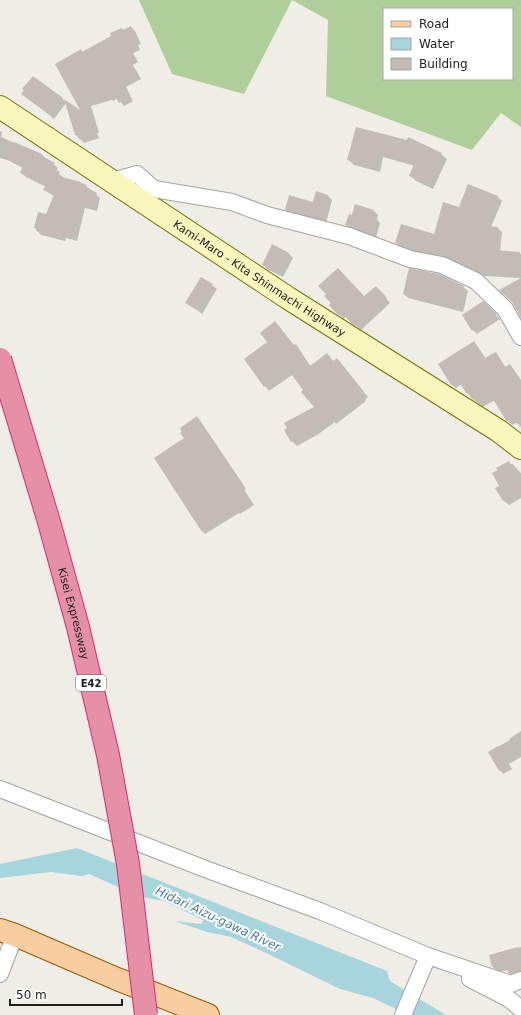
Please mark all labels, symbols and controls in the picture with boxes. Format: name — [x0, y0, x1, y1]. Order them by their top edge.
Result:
legend — [383, 8, 513, 80]
text: Road — [419, 17, 449, 31]
text: Water — [419, 37, 455, 51]
text: Building — [419, 57, 468, 71]
street label: Kami-Maro - Kita Shinmachi Highway — [171, 218, 348, 340]
street label: Kisei Expressway — [55, 566, 92, 661]
road number: E42 — [76, 675, 106, 691]
water label: Hidari Aizu-gawa River — [153, 884, 284, 955]
scale bar — [10, 981, 122, 1007]
text: 50 m — [16, 988, 47, 1002]

